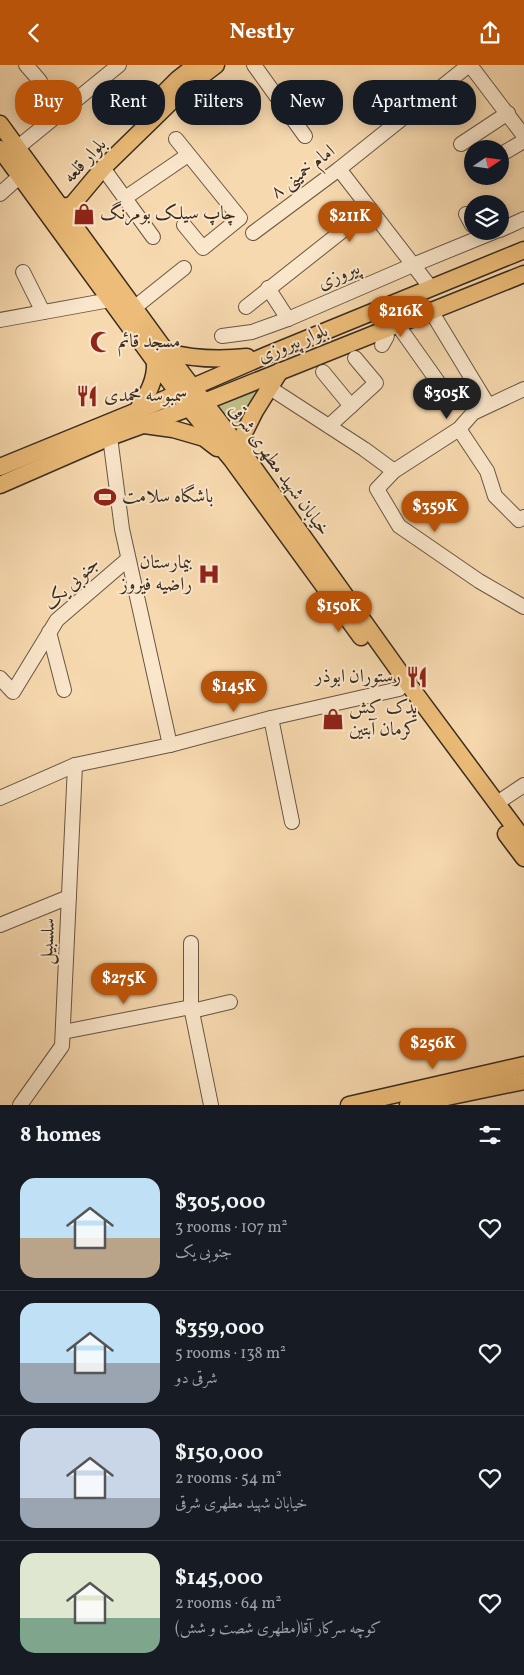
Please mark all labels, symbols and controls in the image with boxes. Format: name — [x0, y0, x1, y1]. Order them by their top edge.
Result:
text: Nestly — [229, 17, 295, 48]
icon: back — [20, 19, 48, 47]
icon: share — [476, 19, 504, 47]
chip: Buy — [15, 80, 82, 125]
chip: Rent — [92, 80, 165, 125]
chip: Filters — [175, 80, 261, 125]
chip: New — [271, 80, 343, 125]
chip: Apartment — [353, 80, 476, 125]
street label: بلوار قلعه — [57, 133, 113, 189]
street label: امام خمینی ۸ — [265, 139, 342, 207]
north arrow — [464, 140, 509, 185]
map controls — [464, 140, 509, 240]
button: layers — [464, 195, 509, 240]
place label: چاپ سیلک بومرنگ — [100, 200, 236, 227]
shop icon: چاپ سیلک بومرنگ — [71, 201, 97, 227]
pin: $211K — [315, 201, 385, 243]
text: $211K — [329, 206, 371, 228]
street label: پیروزی — [314, 255, 365, 297]
pin: $216K — [366, 295, 436, 338]
text: $216K — [379, 301, 423, 323]
street label: بلوار پیروزی — [254, 318, 332, 370]
mosque icon: مسجد قائم — [88, 329, 114, 355]
place label: مسجد قائم — [118, 329, 180, 357]
pin: $305K — [412, 377, 482, 420]
restaurant icon: سمبوسه محمدی — [74, 383, 100, 409]
place label: سمبوسه محمدی — [104, 383, 188, 409]
text: $305K — [424, 383, 470, 405]
street label: خیابان شهید مطهری شرقی — [222, 399, 336, 541]
place label: باشگاه سلامت — [122, 483, 213, 510]
sports icon: باشگاه سلامت — [92, 484, 118, 510]
pin: $359K — [400, 491, 470, 533]
text: $359K — [412, 496, 458, 518]
place label: بیمارستان راضیه فیروز — [118, 550, 192, 598]
street label: جنوبی یک — [38, 551, 106, 617]
hospital icon: بیمارستان راضیه فیروز — [196, 561, 222, 587]
pin: $150K — [304, 591, 374, 633]
text: $150K — [317, 596, 361, 618]
place label: رستوران ابوذر — [313, 664, 401, 690]
restaurant icon: رستوران ابوذر — [404, 664, 430, 690]
pin: $145K — [199, 671, 269, 713]
text: $145K — [212, 676, 256, 698]
place label: یدک کش کرمان آبتین — [349, 695, 418, 743]
shop icon: یدک کش کرمان آبتین — [320, 706, 346, 732]
street label: سلسبیل — [34, 917, 62, 965]
pin: $275K — [89, 963, 159, 1005]
text: $275K — [102, 968, 146, 990]
pin: $256K — [398, 1027, 468, 1070]
text: $256K — [410, 1033, 456, 1055]
text: 8 homes — [20, 1121, 101, 1150]
icon: filters — [476, 1121, 504, 1149]
text: $305,000 — [175, 1188, 265, 1217]
icon: home — [60, 1198, 120, 1258]
icon: heart — [476, 1214, 504, 1242]
text: 3 rooms · 107 m² — [175, 1217, 288, 1239]
text: جنوبی یک — [175, 1242, 232, 1264]
text: $359,000 — [175, 1314, 264, 1343]
icon: home — [60, 1323, 120, 1383]
icon: heart — [476, 1339, 504, 1367]
text: 5 rooms · 138 m² — [175, 1343, 286, 1365]
text: شرقی دو — [175, 1368, 218, 1390]
text: $150,000 — [175, 1439, 263, 1468]
icon: home — [60, 1448, 120, 1508]
icon: heart — [476, 1464, 504, 1492]
text: 2 rooms · 54 m² — [175, 1468, 282, 1490]
text: خیابان شهید مطهری شرقی — [175, 1493, 308, 1515]
text: $145,000 — [175, 1564, 263, 1593]
icon: home — [60, 1573, 120, 1633]
icon: heart — [476, 1589, 504, 1617]
text: 2 rooms · 64 m² — [175, 1593, 282, 1615]
text: (مطهری شصت و شش)کوچه سرکار آقا — [175, 1618, 381, 1640]

